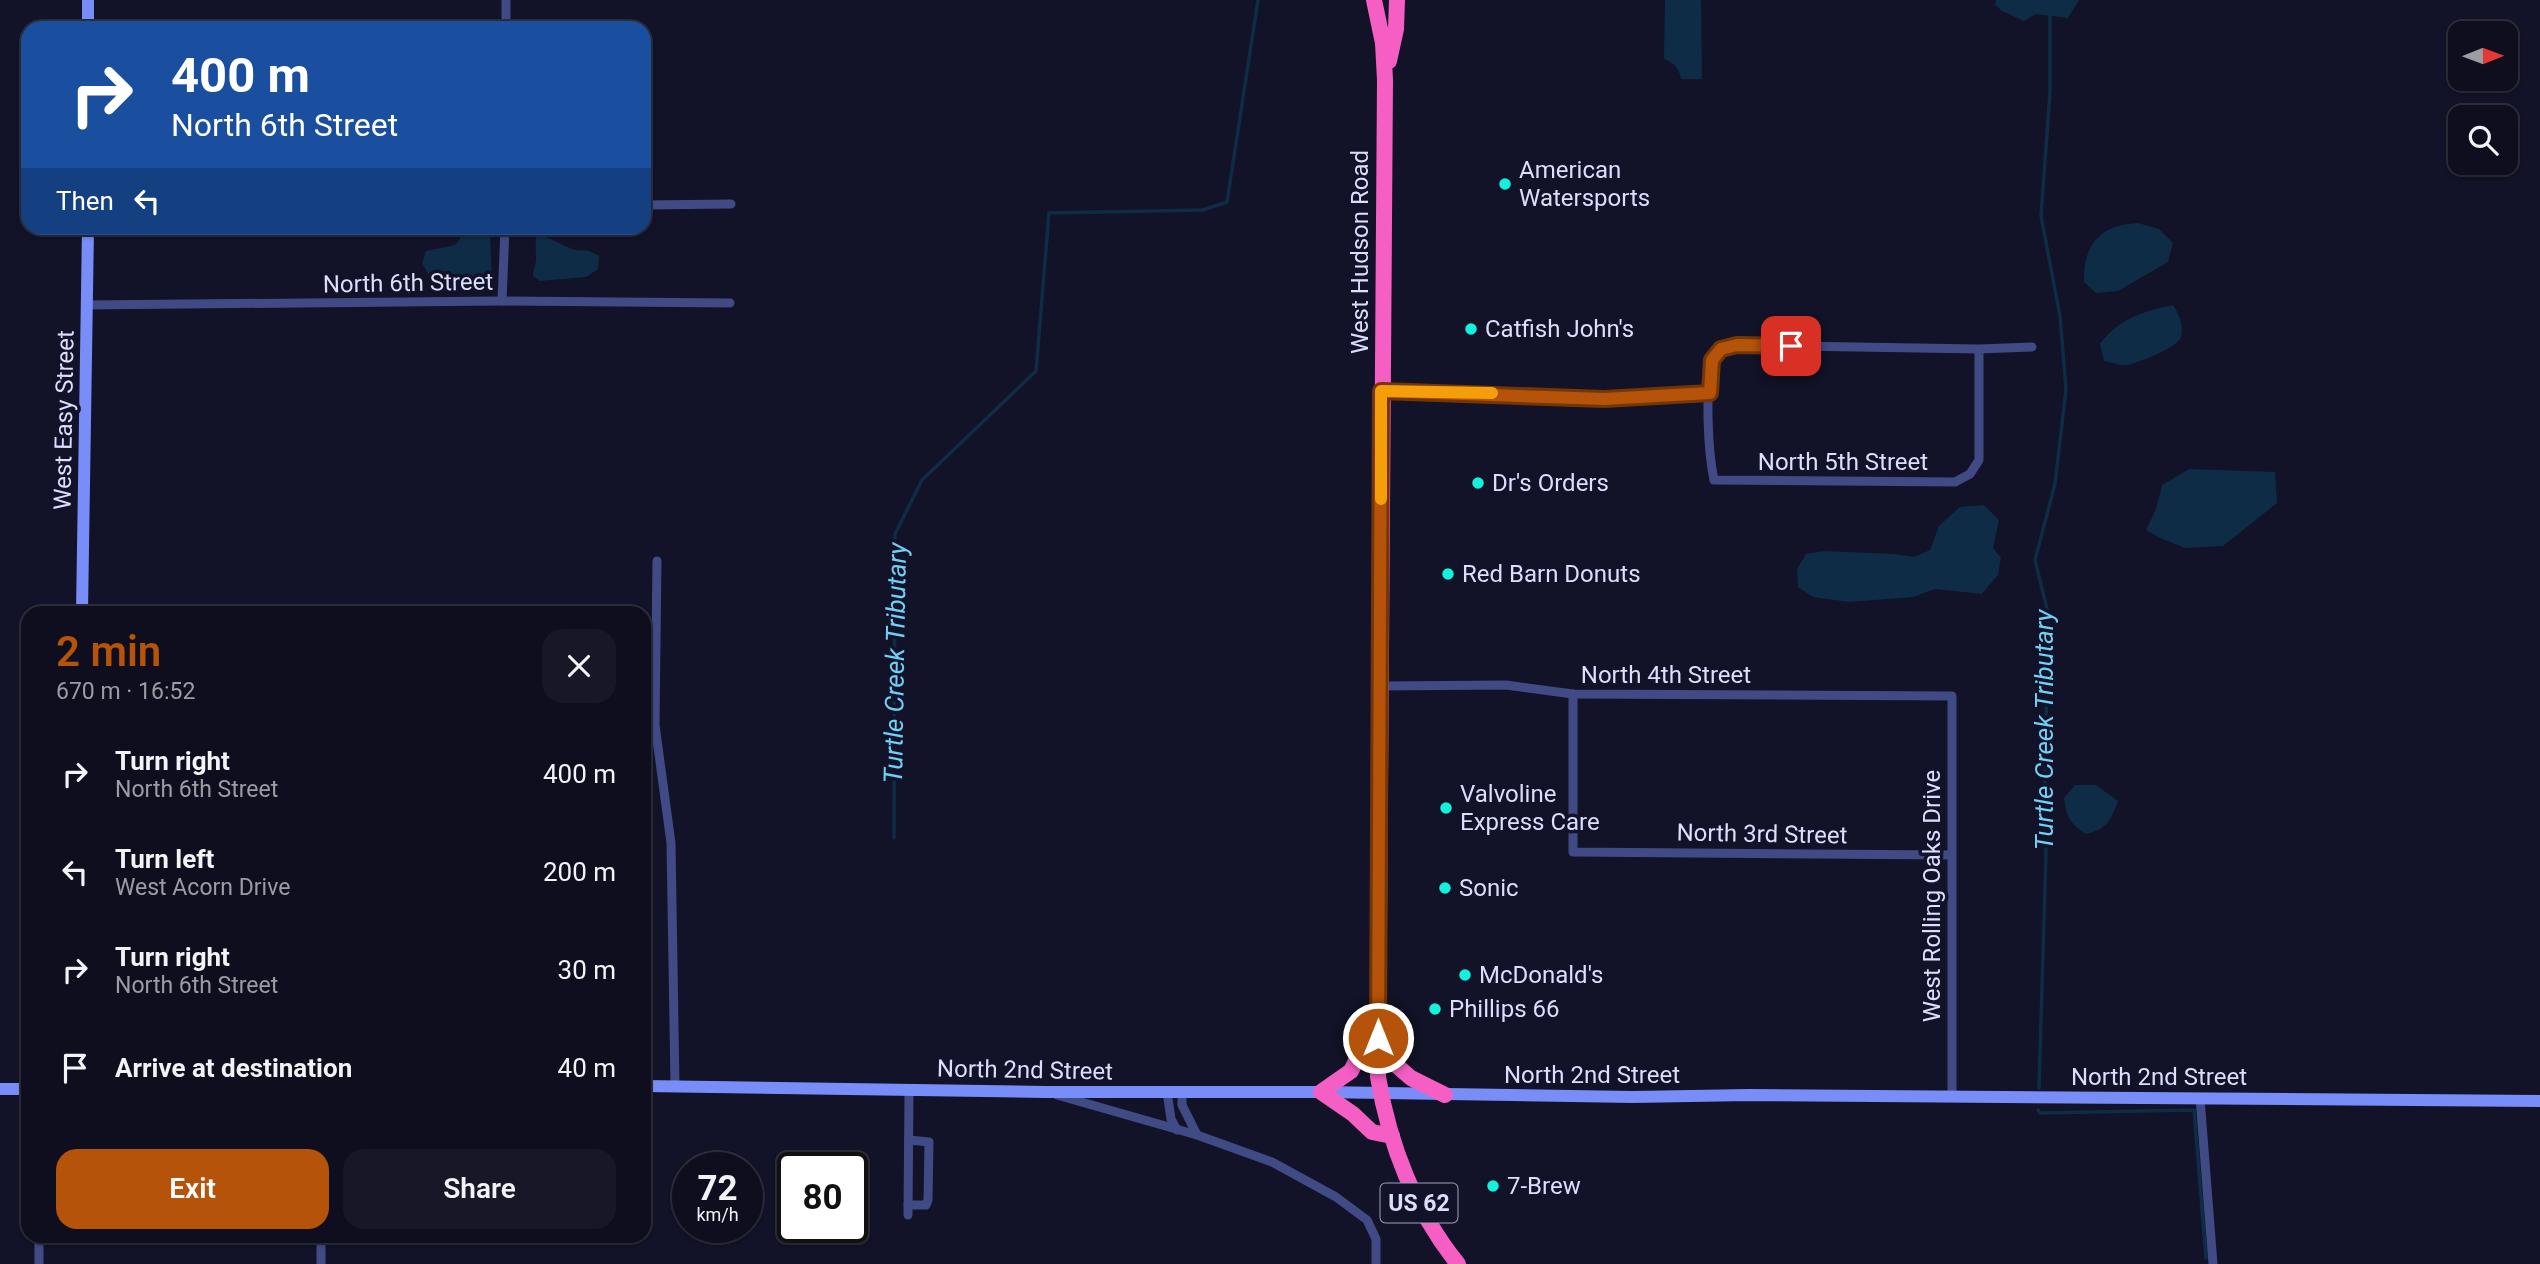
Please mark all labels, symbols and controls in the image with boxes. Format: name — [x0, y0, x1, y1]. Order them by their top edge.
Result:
north arrow — [2448, 21, 2518, 91]
map controls — [2448, 21, 2518, 175]
text: 400 m — [171, 47, 310, 104]
icon: right — [56, 49, 147, 140]
button: search — [2448, 105, 2518, 175]
text: North 6th Street — [171, 106, 398, 144]
street label: West Hudson Road — [1346, 150, 1374, 354]
place label: American Watersports — [1519, 156, 1650, 212]
marker: American Watersports — [1497, 176, 1513, 192]
icon: left — [128, 182, 166, 220]
text: Then — [56, 186, 114, 216]
street label: North 6th Street — [323, 268, 494, 298]
place label: Catfish John's — [1485, 315, 1634, 343]
pin — [1761, 316, 1821, 376]
marker: Catfish John's — [1463, 321, 1479, 337]
icon: arrive — [1772, 327, 1810, 365]
street label: West Easy Street — [48, 330, 80, 510]
street label: North 5th Street — [1758, 448, 1928, 476]
place label: Dr's Orders — [1492, 469, 1609, 497]
marker: Dr's Orders — [1470, 475, 1486, 491]
water label: Turtle Creek Tributary — [878, 541, 912, 784]
place label: Red Barn Donuts — [1462, 560, 1641, 588]
marker: Red Barn Donuts — [1440, 566, 1456, 582]
water label: Turtle Creek Tributary — [2029, 609, 2059, 850]
text: 2 min — [56, 627, 161, 676]
button: close — [542, 629, 616, 703]
street label: North 4th Street — [1581, 661, 1751, 689]
text: 670 m · 16:52 — [56, 678, 195, 705]
text: Turn right — [115, 746, 230, 776]
icon: right — [56, 755, 94, 793]
text: 400 m — [543, 759, 616, 789]
street label: West Rolling Oaks Drive — [1918, 770, 1946, 1022]
text: North 6th Street — [115, 776, 278, 803]
place label: Valvoline Express Care — [1460, 780, 1600, 836]
marker: Valvoline Express Care — [1438, 800, 1454, 816]
street label: North 3rd Street — [1676, 819, 1848, 849]
text: Turn left — [115, 844, 214, 874]
icon: left — [56, 853, 94, 891]
text: 200 m — [543, 857, 616, 887]
text: West Acorn Drive — [115, 874, 290, 901]
place label: Sonic — [1459, 874, 1519, 902]
marker: Sonic — [1437, 880, 1453, 896]
text: Turn right — [115, 942, 230, 972]
icon: right — [56, 951, 94, 989]
text: 30 m — [558, 955, 616, 985]
place label: McDonald's — [1479, 961, 1603, 989]
marker: McDonald's — [1457, 967, 1473, 983]
text: North 6th Street — [115, 972, 278, 999]
place label: Phillips 66 — [1449, 995, 1560, 1023]
position arrow — [1341, 1001, 1415, 1075]
marker: Phillips 66 — [1427, 1001, 1443, 1017]
icon: arrive — [56, 1049, 94, 1087]
text: Arrive at destination — [115, 1053, 352, 1083]
text: 40 m — [558, 1053, 616, 1083]
street label: North 2nd Street — [937, 1054, 1113, 1086]
street label: North 2nd Street — [1504, 1061, 1680, 1089]
street label: North 2nd Street — [2071, 1063, 2247, 1091]
button: Exit — [56, 1149, 329, 1229]
button: Share — [343, 1149, 616, 1229]
speed limit sign: 80 — [777, 1152, 868, 1243]
text: 72 — [697, 1168, 738, 1209]
place label: 7-Brew — [1507, 1172, 1581, 1200]
marker: 7-Brew — [1485, 1178, 1501, 1194]
road number: US 62 — [1380, 1184, 1458, 1222]
text: km/h — [696, 1204, 739, 1225]

